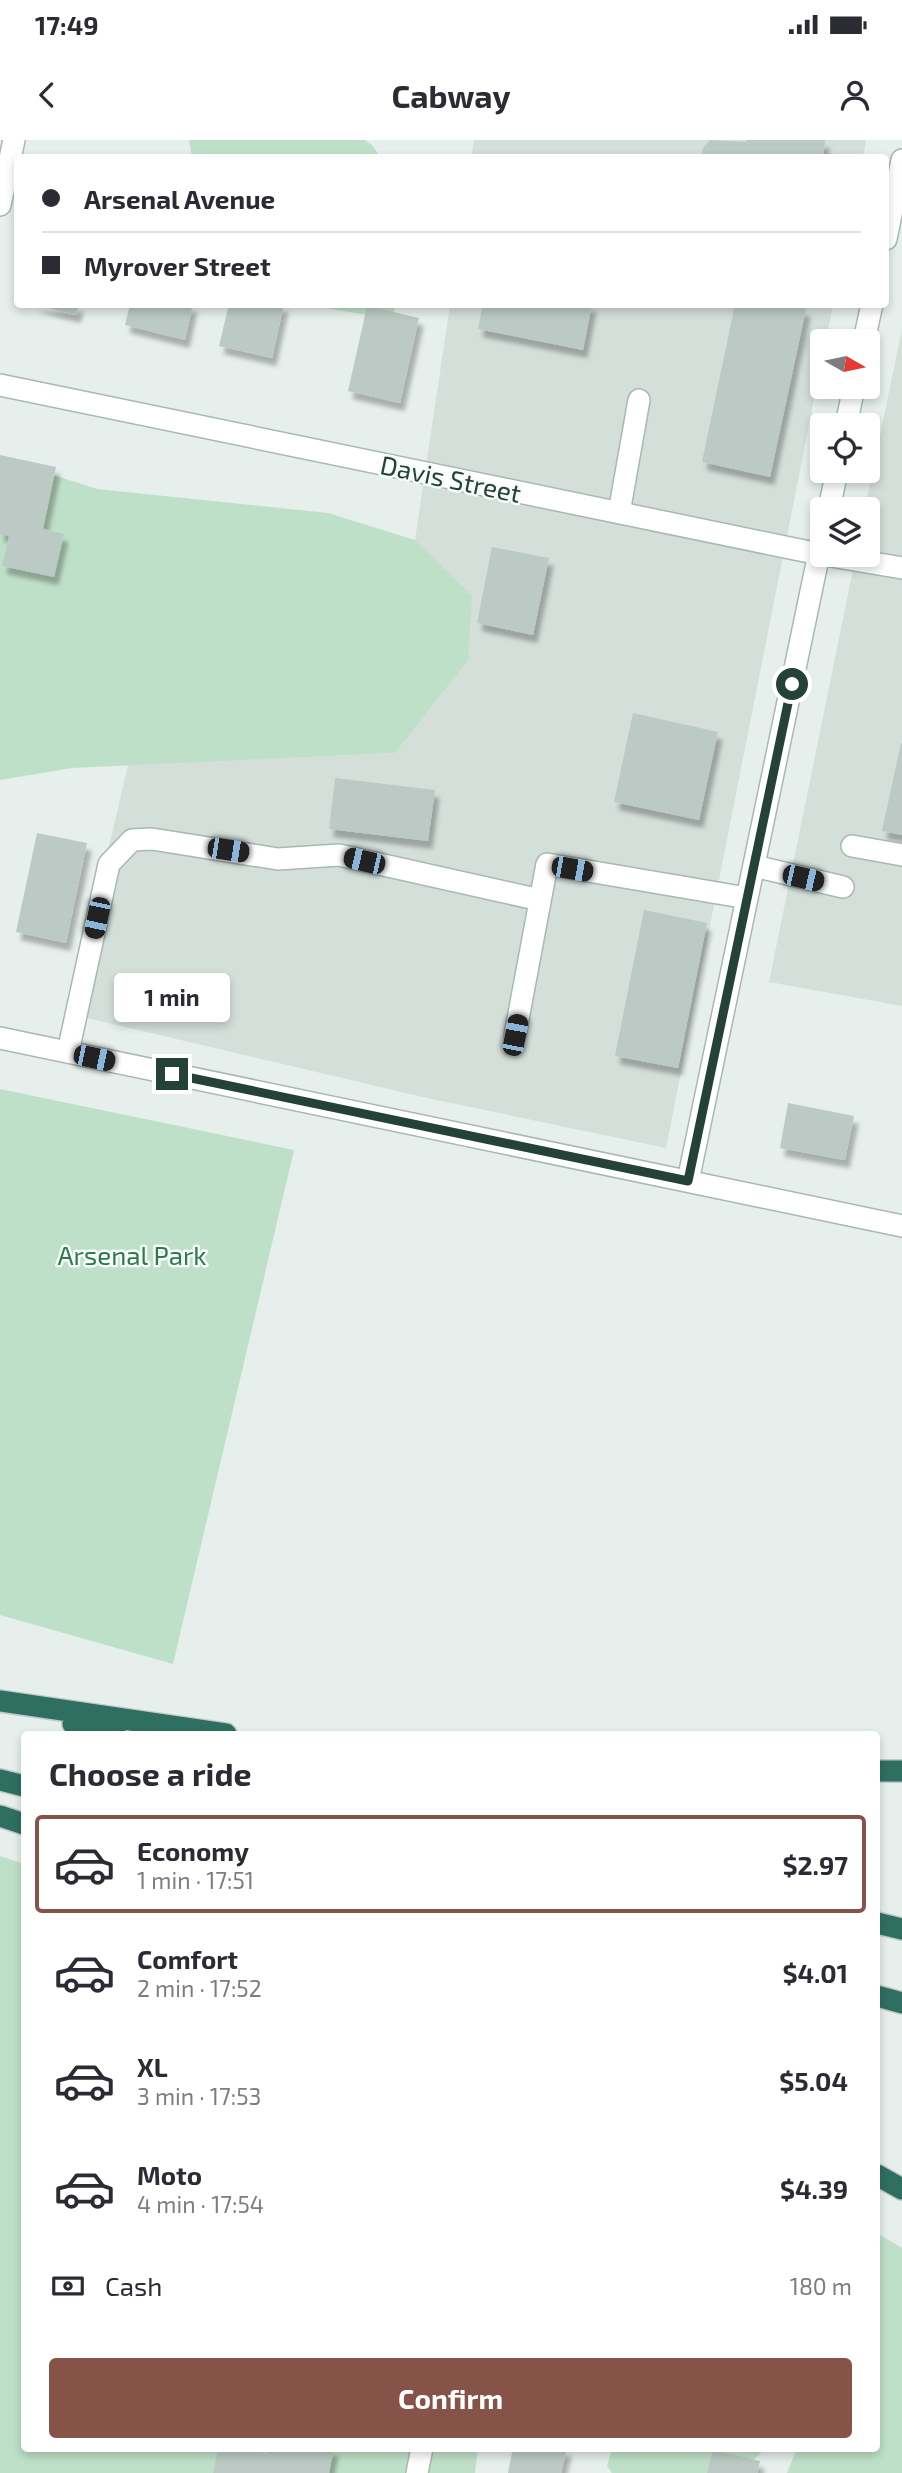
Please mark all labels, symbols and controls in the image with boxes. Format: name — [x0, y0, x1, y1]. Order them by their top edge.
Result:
text: 17:49 — [35, 9, 99, 40]
icon: back — [28, 76, 66, 114]
text: Cabway — [391, 76, 511, 114]
icon: person — [836, 76, 874, 114]
text: Arsenal Avenue — [84, 183, 275, 214]
text: Myrover Street — [84, 250, 271, 281]
north arrow — [810, 329, 880, 399]
map controls — [810, 329, 880, 567]
button: locate — [810, 413, 880, 483]
street label: Davis Street — [378, 448, 524, 508]
button: layers — [810, 497, 880, 567]
route start — [776, 668, 808, 700]
car — [206, 836, 251, 864]
car — [342, 846, 387, 876]
car — [550, 855, 595, 883]
car — [781, 863, 826, 893]
car — [83, 895, 112, 941]
callout: 1 min — [114, 972, 230, 1021]
text: 1 min — [144, 983, 200, 1011]
car — [501, 1012, 530, 1058]
car — [72, 1043, 117, 1073]
route end — [156, 1058, 188, 1090]
park label: Arsenal Park — [57, 1239, 207, 1270]
text: Choose a ride — [49, 1754, 252, 1792]
icon: car — [53, 1833, 116, 1896]
text: Economy — [137, 1835, 249, 1866]
text: $2.97 — [782, 1849, 848, 1880]
text: 1 min · 17:51 — [137, 1866, 254, 1894]
icon: car — [53, 1941, 116, 2004]
text: Comfort — [137, 1943, 238, 1974]
text: $4.01 — [782, 1957, 848, 1988]
text: 2 min · 17:52 — [137, 1974, 262, 2002]
icon: car — [53, 2049, 116, 2112]
text: XL — [137, 2051, 168, 2082]
text: $5.04 — [779, 2065, 848, 2096]
text: 3 min · 17:53 — [137, 2082, 261, 2110]
icon: car — [53, 2157, 116, 2220]
text: Moto — [137, 2159, 202, 2190]
text: $4.39 — [780, 2173, 848, 2204]
text: 4 min · 17:54 — [137, 2190, 264, 2218]
icon: cash — [49, 2267, 87, 2305]
text: Cash — [105, 2270, 162, 2301]
text: 180 m — [790, 2272, 852, 2300]
button: Confirm — [49, 2358, 852, 2438]

